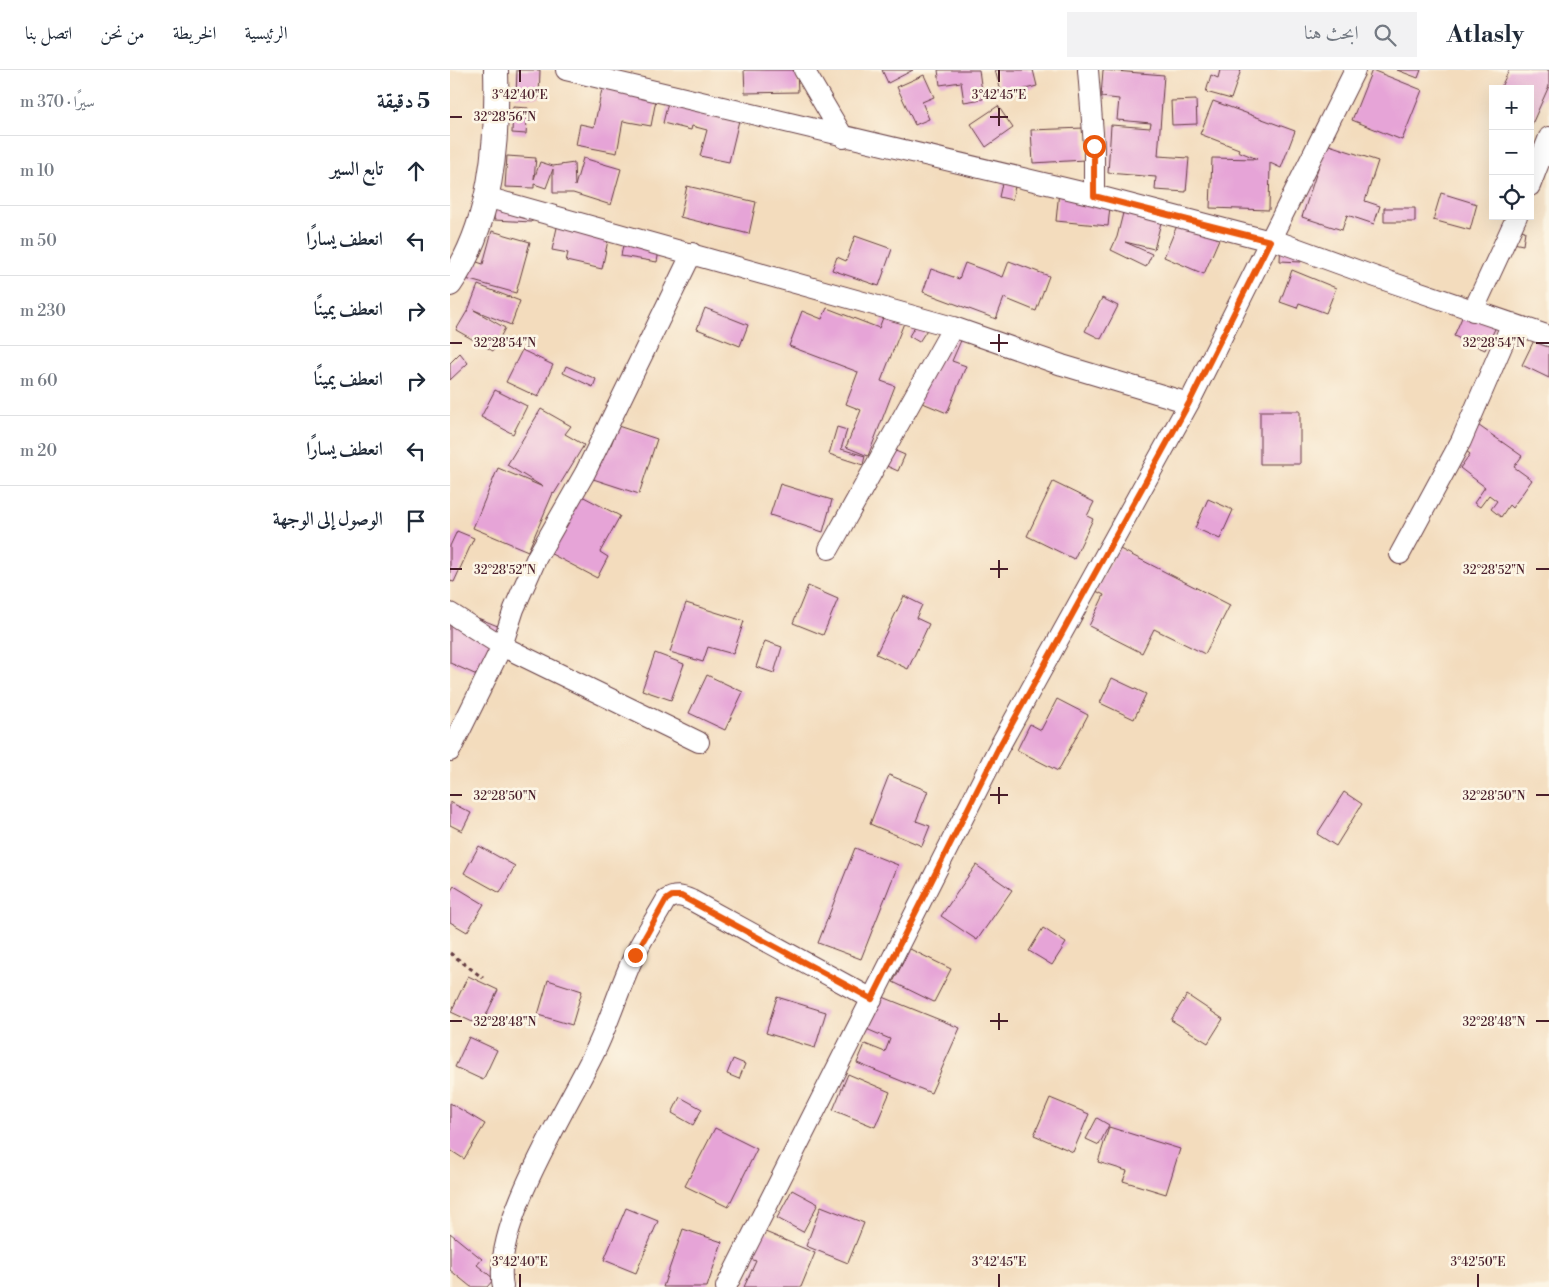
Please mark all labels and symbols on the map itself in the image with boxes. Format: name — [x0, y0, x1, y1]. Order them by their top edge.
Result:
text: 3°42'40"E — [492, 88, 548, 103]
text: 3°42'45"E — [972, 88, 1026, 103]
text: 32°28'56"N — [474, 110, 536, 125]
route start — [1083, 135, 1106, 158]
text: 32°28'54"N — [474, 336, 536, 351]
text: 32°28'54"N — [1463, 336, 1525, 351]
text: 32°28'52"N — [474, 563, 536, 578]
text: 32°28'52"N — [1463, 563, 1525, 578]
text: 32°28'50"N — [474, 789, 537, 804]
text: 32°28'50"N — [1463, 789, 1526, 804]
route end — [624, 944, 647, 967]
text: 32°28'48"N — [474, 1015, 537, 1030]
text: 32°28'48"N — [1463, 1015, 1526, 1030]
text: 3°42'40"E — [492, 1255, 548, 1270]
text: 3°42'45"E — [972, 1255, 1026, 1270]
text: 3°42'50"E — [1450, 1255, 1506, 1270]

